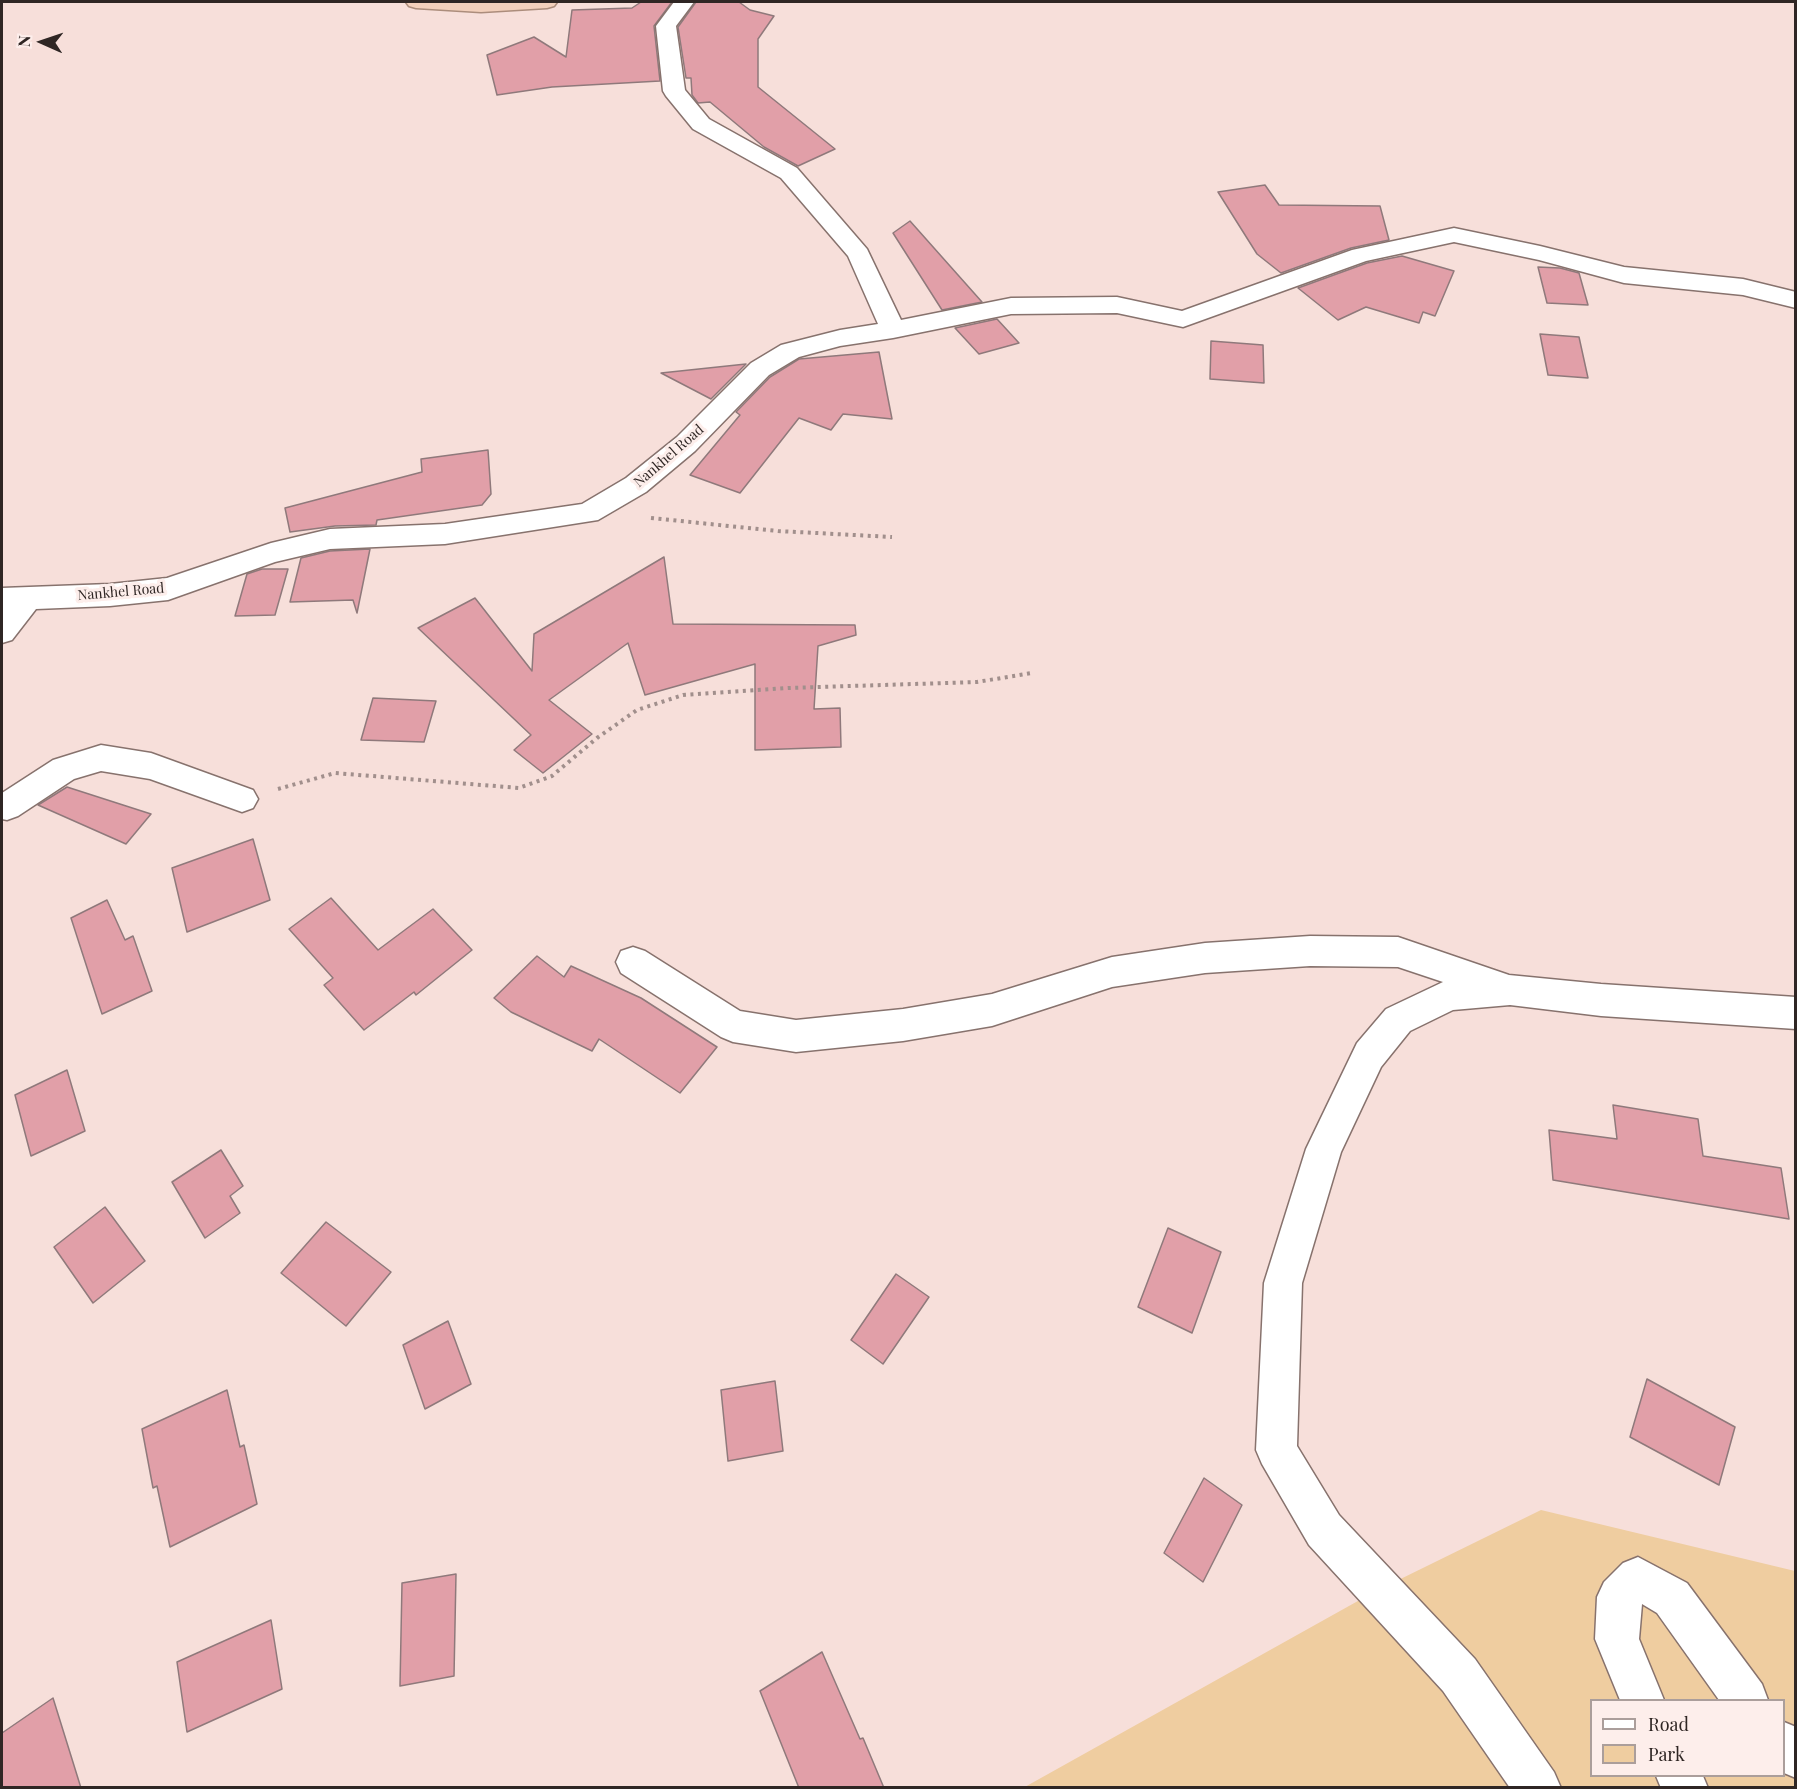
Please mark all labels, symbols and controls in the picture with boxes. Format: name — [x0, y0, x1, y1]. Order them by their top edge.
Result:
north arrow — [12, 12, 72, 72]
text: N — [13, 35, 34, 47]
street label: Nankhel Road — [631, 421, 707, 491]
street label: Nankhel Road — [77, 580, 165, 604]
legend — [1590, 1699, 1785, 1777]
text: Road — [1648, 1712, 1689, 1736]
text: Park — [1648, 1742, 1685, 1766]

